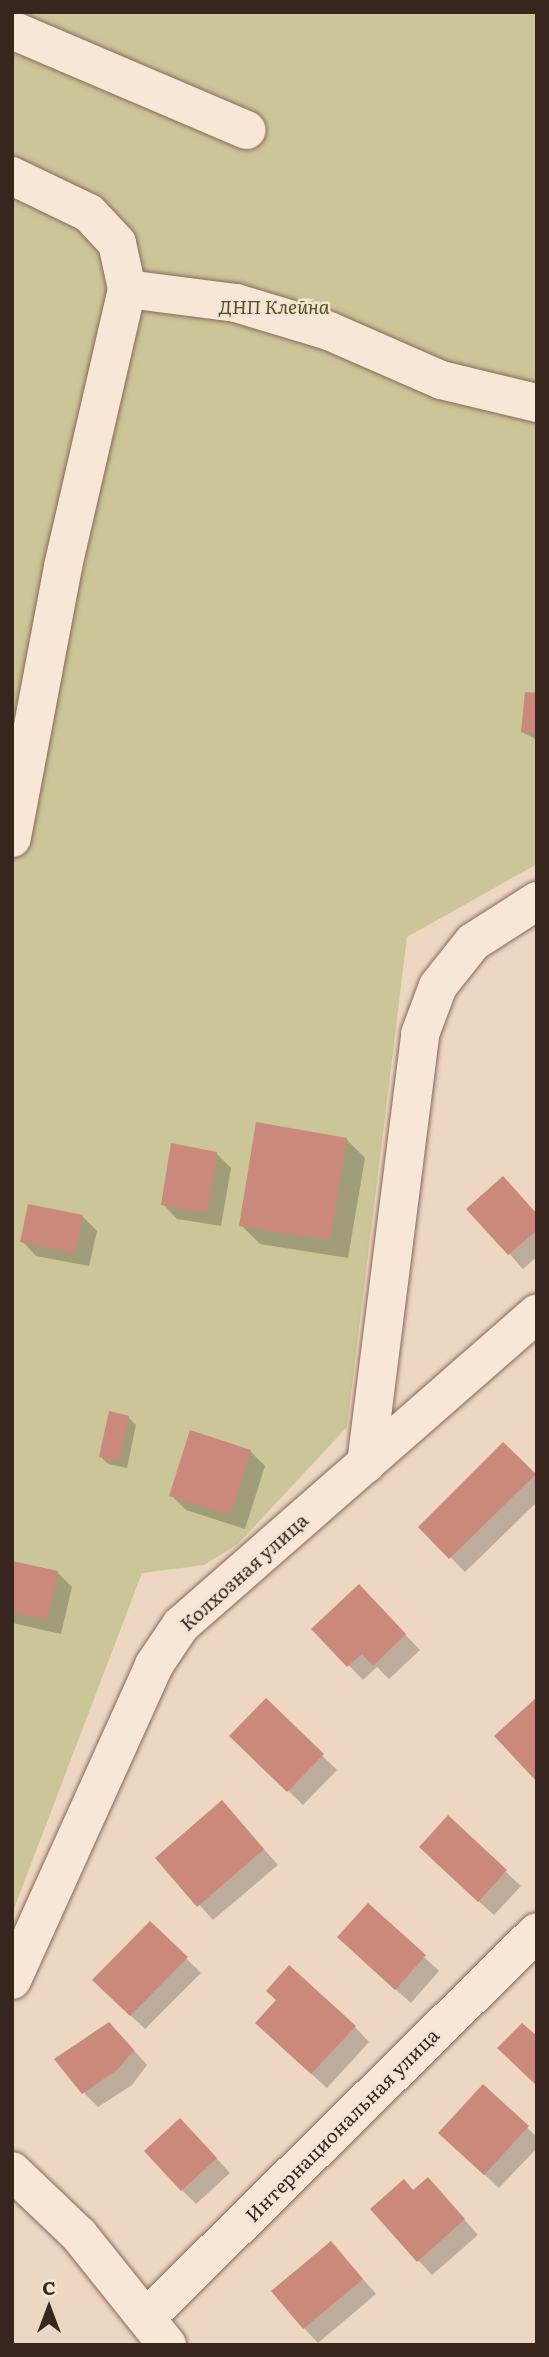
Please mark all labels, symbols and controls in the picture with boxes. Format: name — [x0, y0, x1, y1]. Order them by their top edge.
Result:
park label: ДНП Клейна — [218, 296, 330, 318]
street label: Колхозная улица — [175, 1509, 313, 1635]
street label: Интернациональная улица — [241, 2024, 443, 2226]
north arrow — [14, 2273, 84, 2343]
text: С — [42, 2273, 56, 2301]

